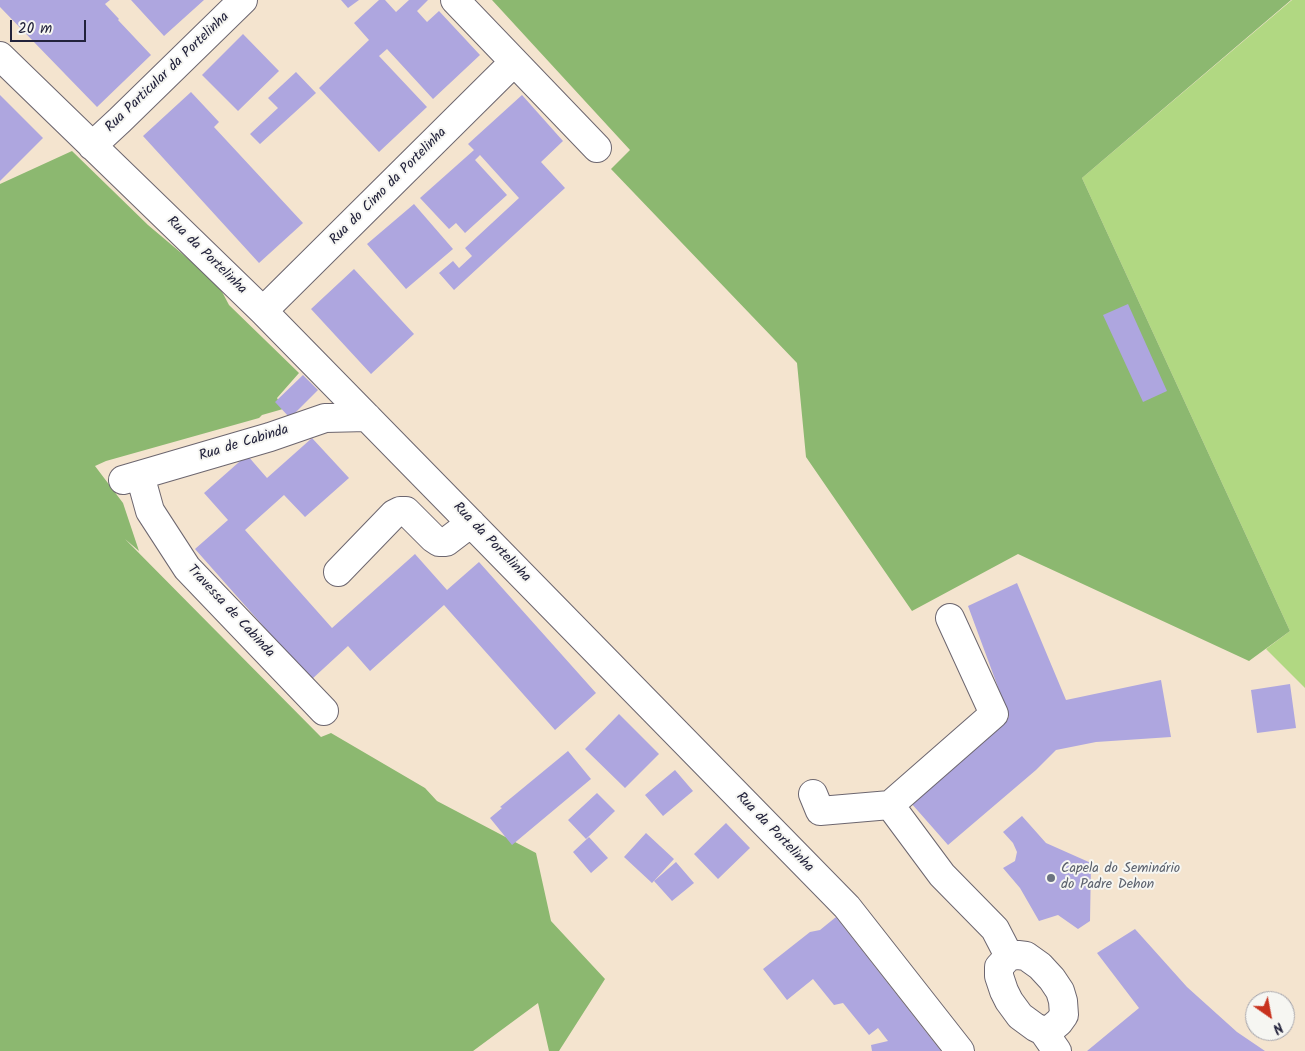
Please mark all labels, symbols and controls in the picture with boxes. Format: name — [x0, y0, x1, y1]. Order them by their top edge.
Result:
street label: Rua Particular da Portelinha — [103, 9, 233, 137]
scale bar — [12, 10, 89, 42]
text: 20 m — [18, 17, 52, 41]
street label: Rua do Cimo da Portelinha — [327, 125, 451, 249]
street label: Rua da Portelinha — [162, 214, 250, 298]
street label: Rua de Cabinda — [197, 422, 291, 466]
street label: Rua da Portelinha — [449, 499, 533, 587]
street label: Travessa de Cabinda — [183, 562, 277, 662]
street label: Rua da Portelinha — [732, 789, 816, 877]
place label: Capela do Seminário do Padre Dehon — [1061, 862, 1180, 894]
marker: Capela do Seminário do Padre Dehon — [1045, 872, 1057, 884]
north arrow — [1245, 991, 1295, 1041]
text: N — [1268, 1016, 1287, 1039]

